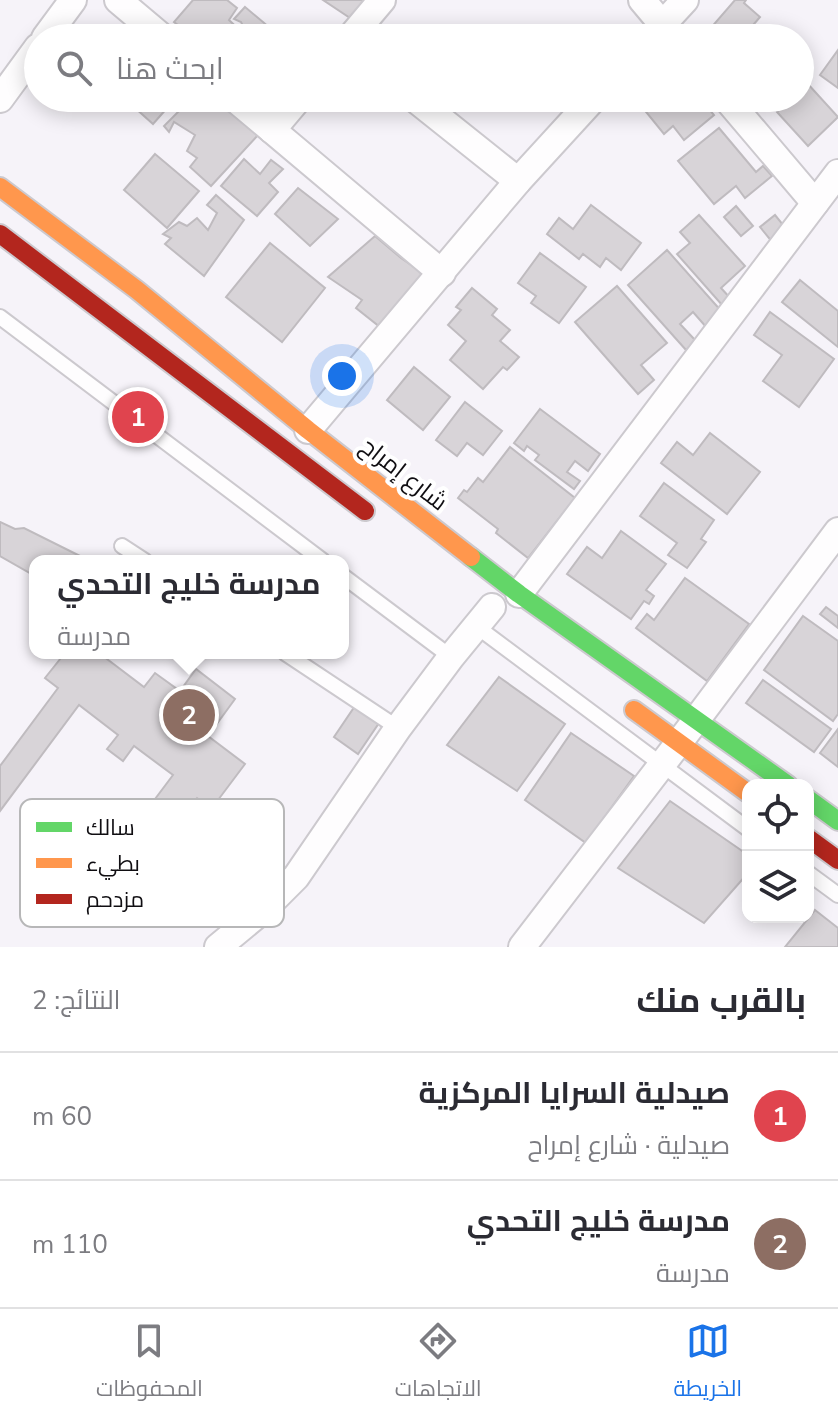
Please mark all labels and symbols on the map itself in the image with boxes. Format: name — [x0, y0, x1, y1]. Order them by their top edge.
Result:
your location — [322, 356, 362, 396]
pin: 1 — [112, 387, 164, 447]
street label: شارع إمراح — [354, 430, 454, 518]
pin: 2 — [163, 685, 215, 745]
legend — [20, 799, 284, 927]
text: سالك — [86, 813, 135, 843]
text: بطيء — [86, 849, 140, 880]
text: مزدحم — [86, 885, 144, 915]

